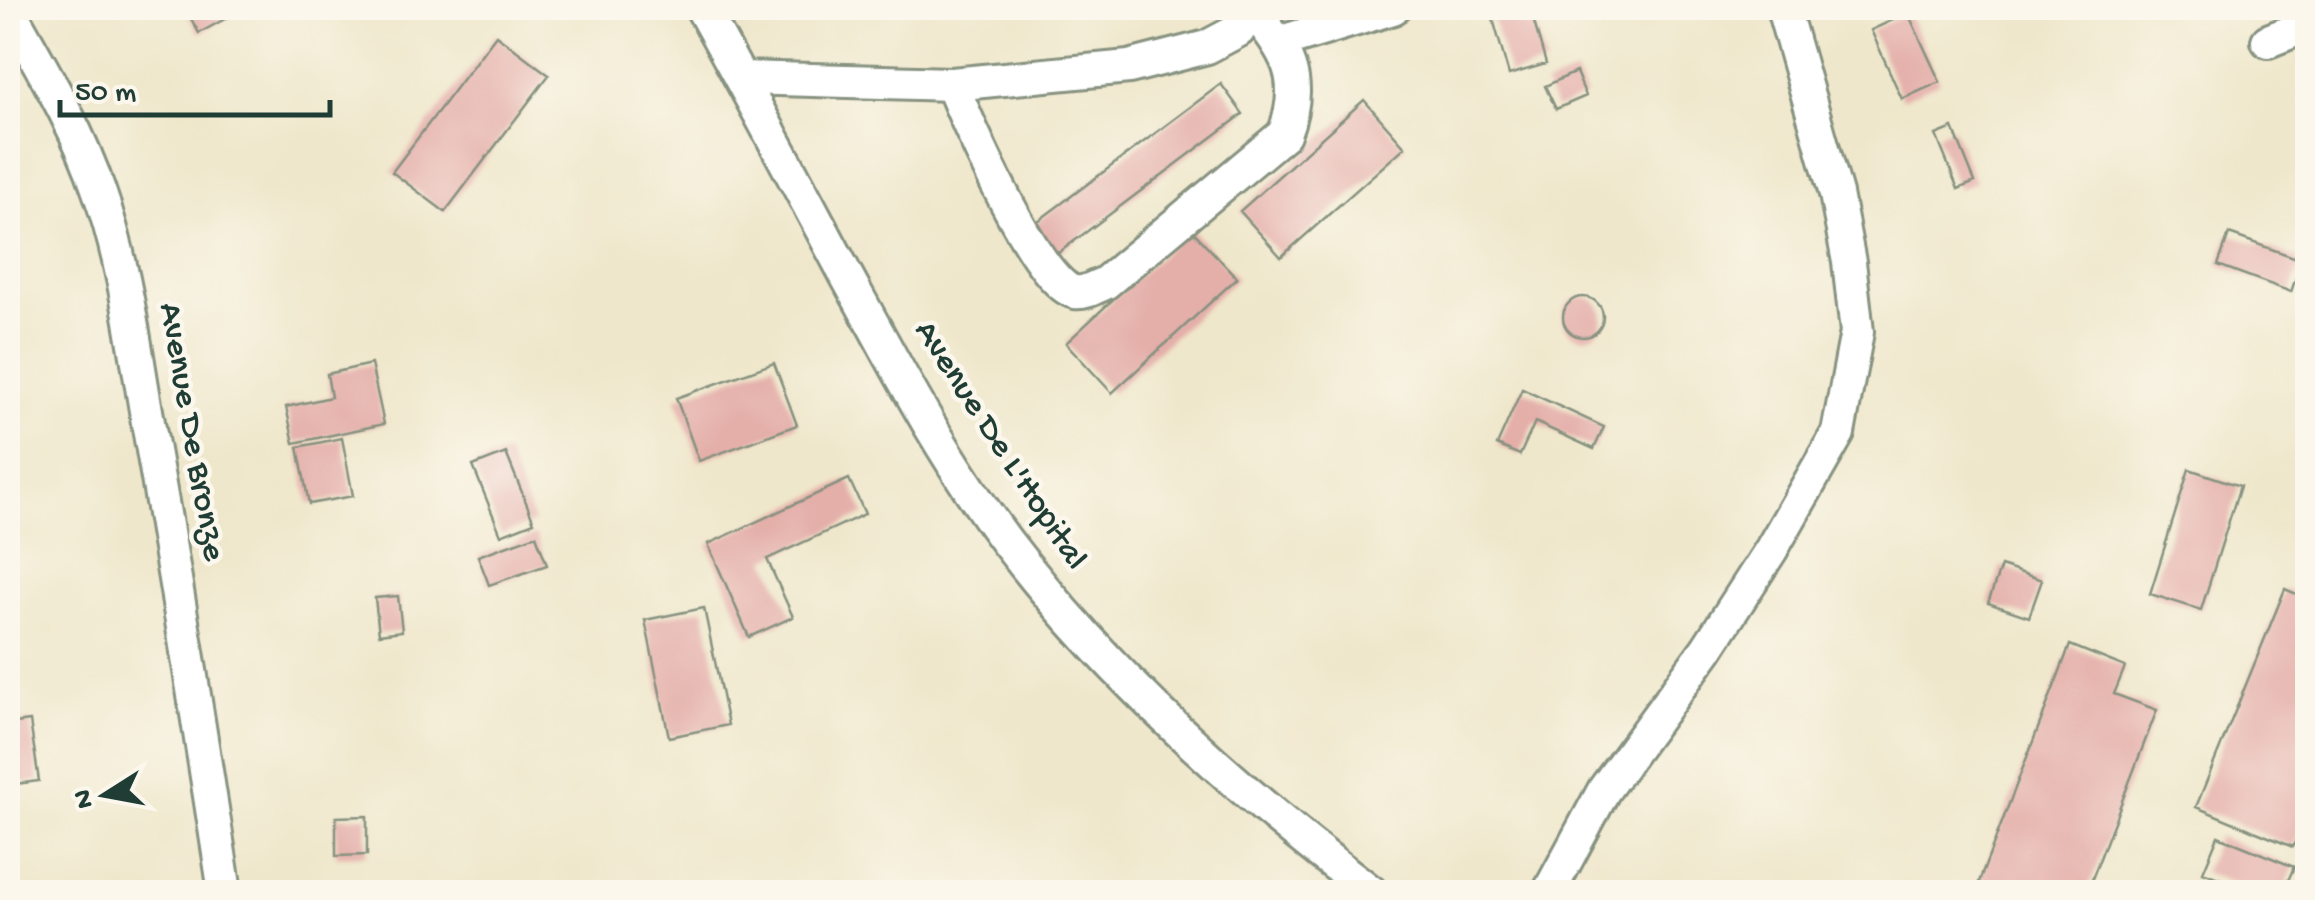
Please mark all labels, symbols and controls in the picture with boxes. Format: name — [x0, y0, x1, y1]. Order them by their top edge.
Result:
scale bar — [60, 55, 330, 117]
text: 50 m — [75, 77, 136, 112]
street label: Avenue De Bronze — [147, 300, 233, 565]
street label: Avenue De L'Hopital — [903, 314, 1095, 578]
north arrow — [55, 745, 155, 845]
text: N — [67, 787, 103, 811]

